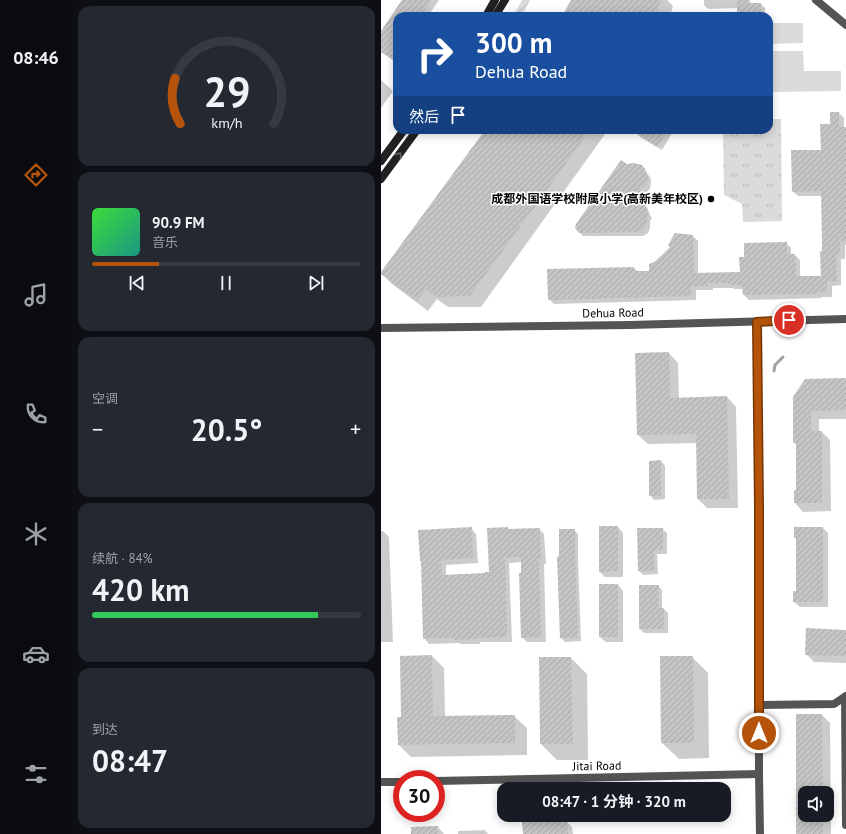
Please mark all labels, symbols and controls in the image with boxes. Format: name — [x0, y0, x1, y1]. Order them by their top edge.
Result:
text: 300 m — [475, 24, 552, 61]
icon: right — [409, 28, 461, 80]
text: 08:46 — [13, 46, 59, 69]
text: Dehua Road — [475, 60, 567, 83]
text: 29 — [203, 65, 250, 118]
icon: arrive — [447, 104, 469, 126]
text: 然后 — [409, 107, 439, 126]
text: km/h — [211, 112, 242, 131]
one-way arrow — [394, 152, 401, 159]
icon: directions — [22, 161, 50, 189]
place label: 成都外国语学校附属小学(高新美年校区) — [491, 191, 703, 206]
marker: 成都外国语学校附属小学(高新美年校区) — [706, 194, 716, 204]
text: 90.9 FM — [152, 213, 205, 232]
text: 音乐 — [152, 234, 178, 251]
icon: previous — [126, 272, 148, 294]
icon: pause — [215, 272, 237, 294]
icon: next — [305, 272, 327, 294]
icon: music — [22, 281, 50, 309]
pin — [772, 303, 806, 337]
street label: Dehua Road — [582, 304, 644, 321]
icon: arrive — [778, 309, 800, 331]
text: 空调 — [92, 390, 118, 407]
icon: phone — [22, 400, 50, 428]
text: 20.5° — [191, 410, 262, 449]
text: − — [92, 415, 103, 443]
text: + — [350, 415, 361, 443]
icon: climate — [22, 520, 50, 548]
text: 续航 · 84% — [92, 550, 153, 567]
text: 420 km — [92, 570, 190, 609]
icon: car — [22, 640, 50, 668]
position arrow — [738, 712, 780, 754]
text: 到达 — [92, 721, 118, 738]
text: 08:47 — [92, 741, 168, 780]
street label: Jitai Road — [572, 758, 621, 773]
icon: filters — [22, 760, 50, 788]
speed limit sign: 30 — [393, 770, 445, 822]
map controls — [798, 786, 834, 822]
button: sound — [798, 786, 834, 822]
text: 08:47 · 1 分钟 · 320 m — [542, 792, 686, 811]

